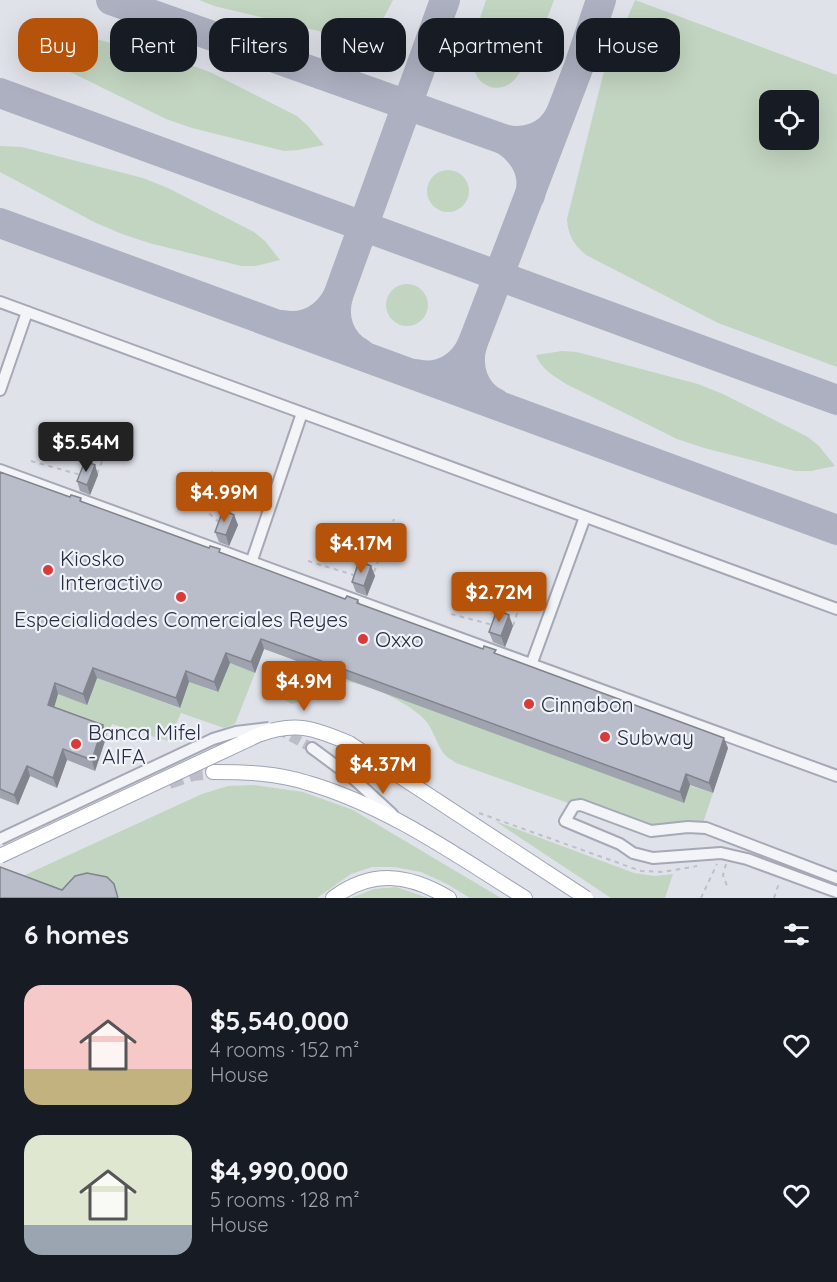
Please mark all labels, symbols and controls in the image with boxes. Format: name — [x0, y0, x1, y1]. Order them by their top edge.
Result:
chip: Buy — [18, 18, 98, 72]
chip: Rent — [110, 18, 197, 72]
chip: Filters — [209, 18, 309, 72]
chip: New — [321, 18, 406, 72]
chip: Apartment — [418, 18, 564, 72]
chip: House — [576, 18, 680, 72]
map controls — [759, 90, 819, 150]
button: locate — [759, 90, 819, 150]
pin: $5.54M — [37, 422, 135, 473]
text: $5.54M — [52, 429, 120, 454]
pin: $4.99M — [175, 472, 273, 523]
text: $4.99M — [190, 479, 258, 504]
pin: $4.17M — [312, 523, 410, 574]
text: $4.17M — [330, 530, 392, 555]
place label: Kiosko Interactivo — [60, 545, 163, 595]
marker: Kiosko Interactivo — [41, 563, 55, 577]
pin: $2.72M — [450, 572, 548, 623]
text: $2.72M — [465, 579, 533, 604]
marker: Especialidades Comerciales Reyes — [174, 590, 188, 604]
place label: Especialidades Comerciales Reyes — [14, 606, 348, 632]
place label: Oxxo — [375, 626, 424, 652]
marker: Oxxo — [356, 632, 370, 646]
pin: $4.9M — [262, 661, 346, 712]
text: $4.9M — [276, 668, 332, 693]
place label: Cinnabon — [541, 691, 634, 717]
marker: Cinnabon — [522, 697, 536, 711]
place label: Banca Mifel - AIFA — [88, 719, 201, 769]
place label: Subway — [617, 724, 694, 750]
marker: Subway — [598, 730, 612, 744]
marker: Banca Mifel - AIFA — [69, 737, 83, 751]
pin: $4.37M — [334, 744, 432, 795]
text: $4.37M — [350, 751, 416, 776]
text: 6 homes — [24, 918, 129, 951]
icon: filters — [780, 918, 813, 951]
text: $5,540,000 — [210, 1004, 349, 1037]
icon: home — [72, 1009, 144, 1081]
icon: heart — [780, 1029, 813, 1062]
text: 4 rooms · 152 m² — [210, 1037, 359, 1062]
text: House — [210, 1062, 269, 1087]
text: $4,990,000 — [210, 1154, 349, 1187]
icon: home — [72, 1159, 144, 1231]
icon: heart — [780, 1179, 813, 1212]
text: 5 rooms · 128 m² — [210, 1187, 360, 1212]
text: House — [210, 1212, 269, 1237]

